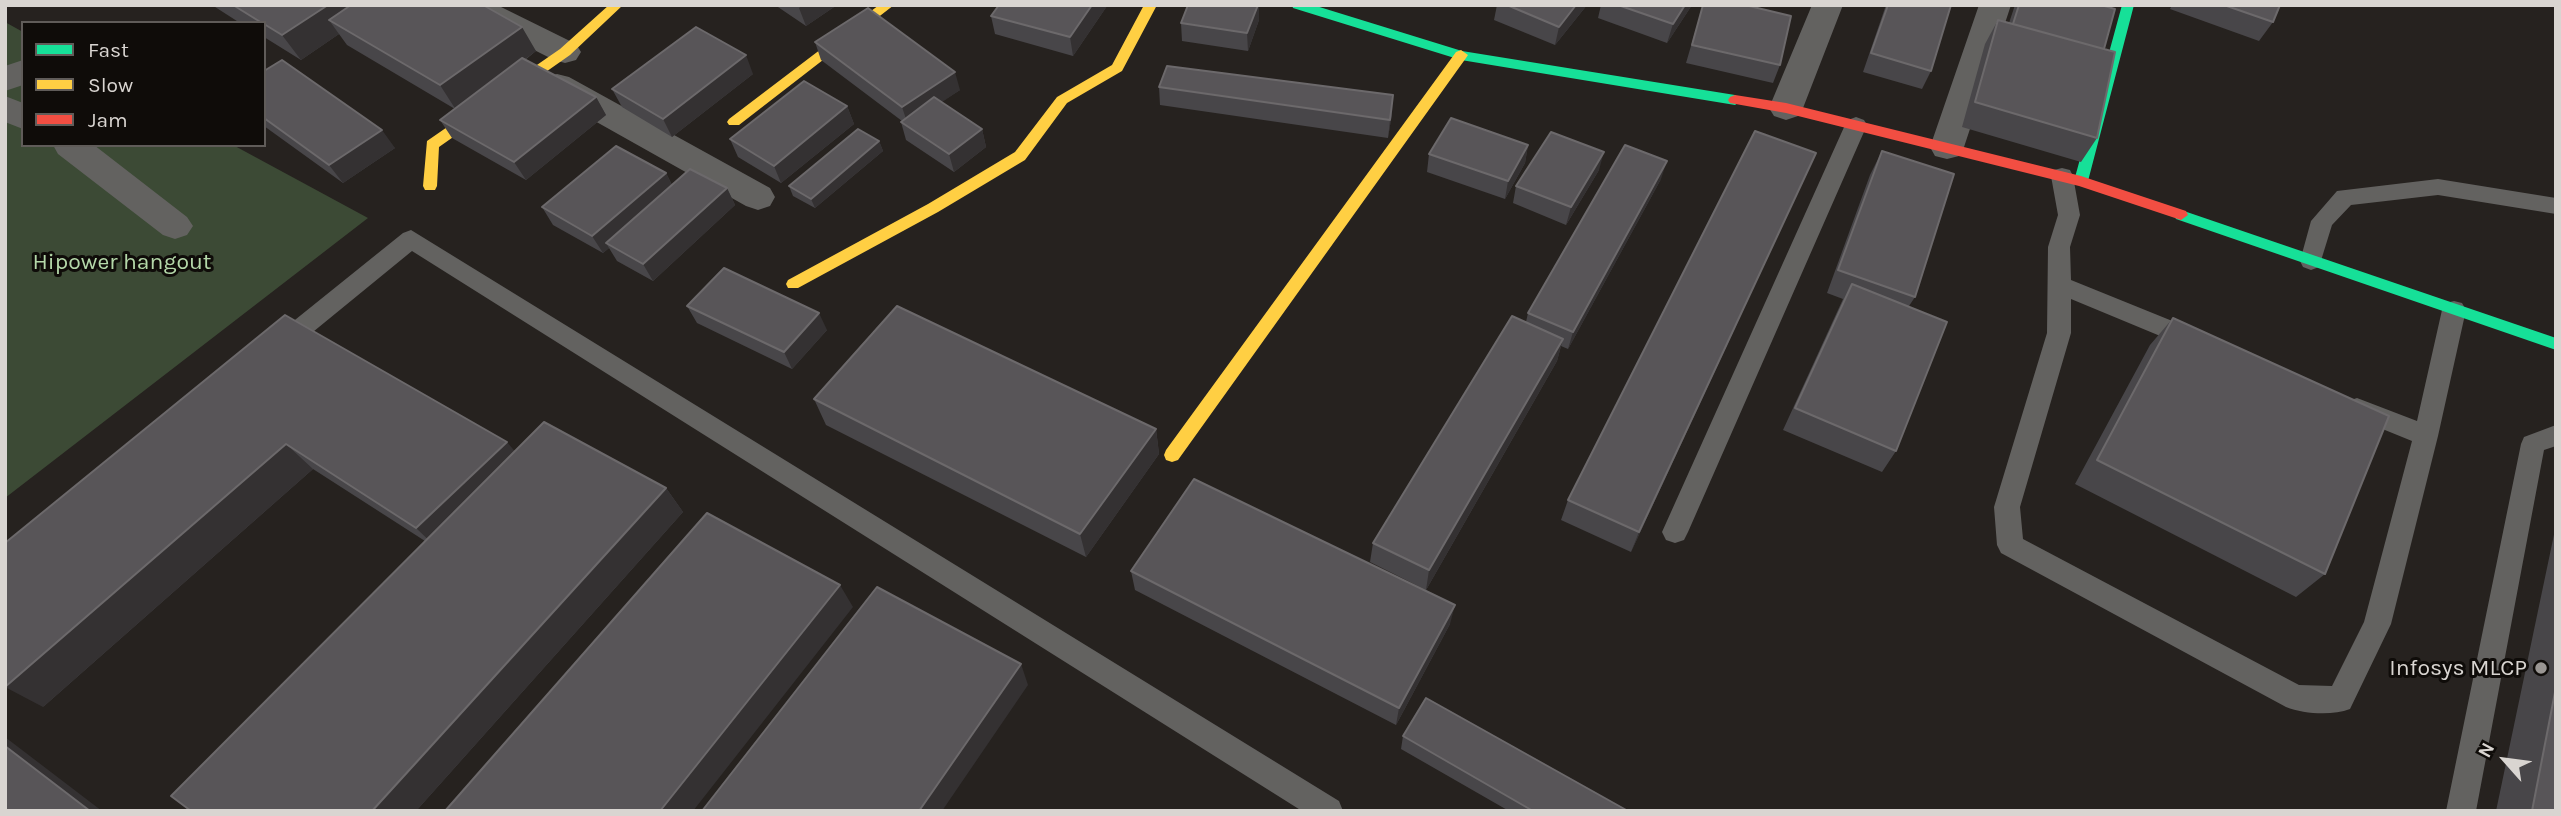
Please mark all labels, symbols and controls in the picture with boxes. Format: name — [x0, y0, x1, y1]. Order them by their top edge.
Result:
legend — [21, 21, 266, 147]
text: Fast — [88, 38, 129, 62]
text: Slow — [88, 73, 133, 97]
text: Jam — [88, 108, 128, 132]
park label: Hipower hangout — [32, 248, 212, 276]
place label: Infosys MLCP — [2389, 654, 2527, 682]
marker: Infosys MLCP — [2533, 660, 2549, 676]
north arrow — [2470, 725, 2540, 795]
text: N — [2474, 739, 2499, 761]

